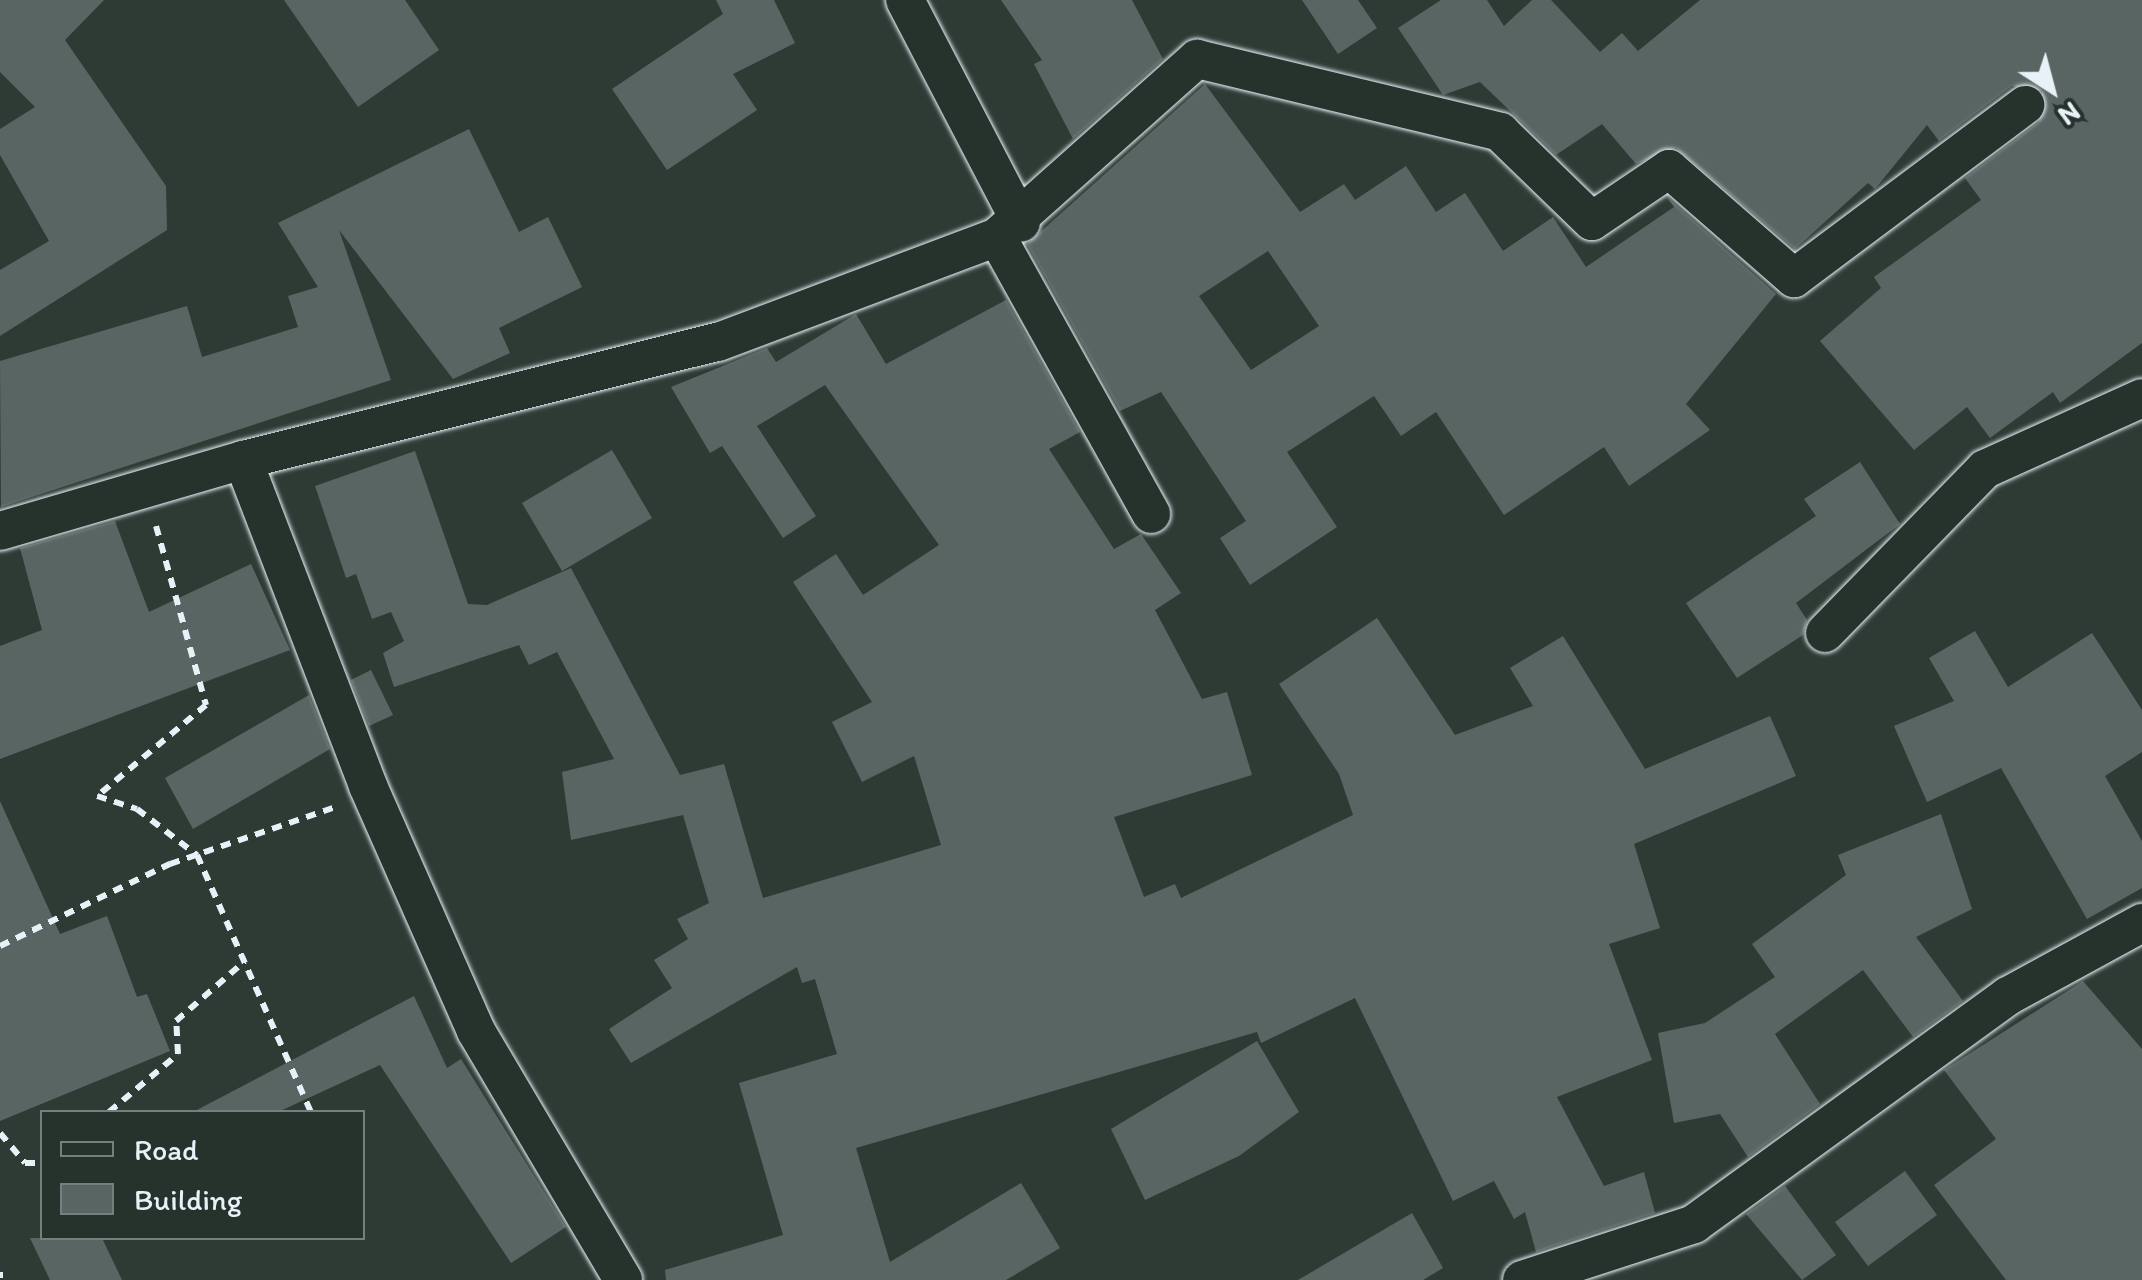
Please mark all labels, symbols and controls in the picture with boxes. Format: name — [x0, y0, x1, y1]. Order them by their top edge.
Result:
north arrow — [2002, 40, 2102, 140]
text: N — [2052, 95, 2087, 134]
legend — [40, 1110, 365, 1240]
text: Road — [134, 1131, 199, 1168]
text: Building — [134, 1181, 242, 1218]

